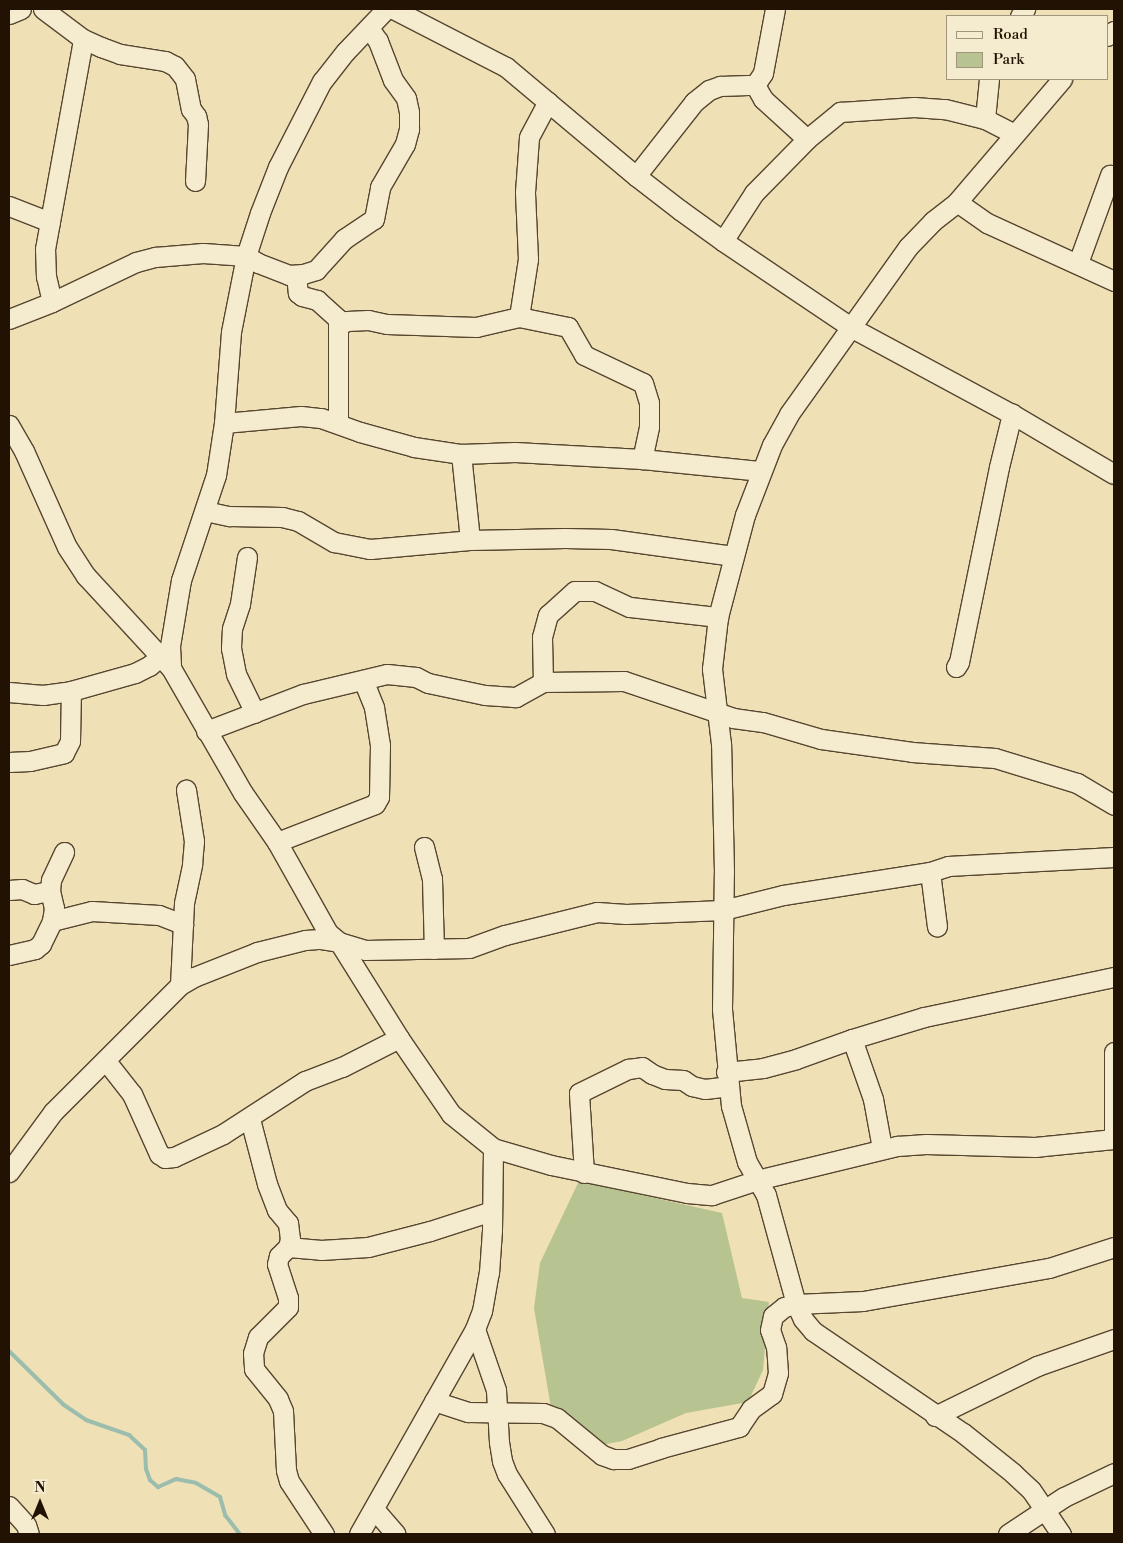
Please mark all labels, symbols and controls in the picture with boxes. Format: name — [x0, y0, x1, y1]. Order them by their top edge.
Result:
legend — [946, 15, 1108, 80]
text: Road — [993, 25, 1028, 44]
text: Park — [993, 50, 1024, 69]
north arrow — [15, 1478, 65, 1528]
text: N — [34, 1479, 46, 1497]

